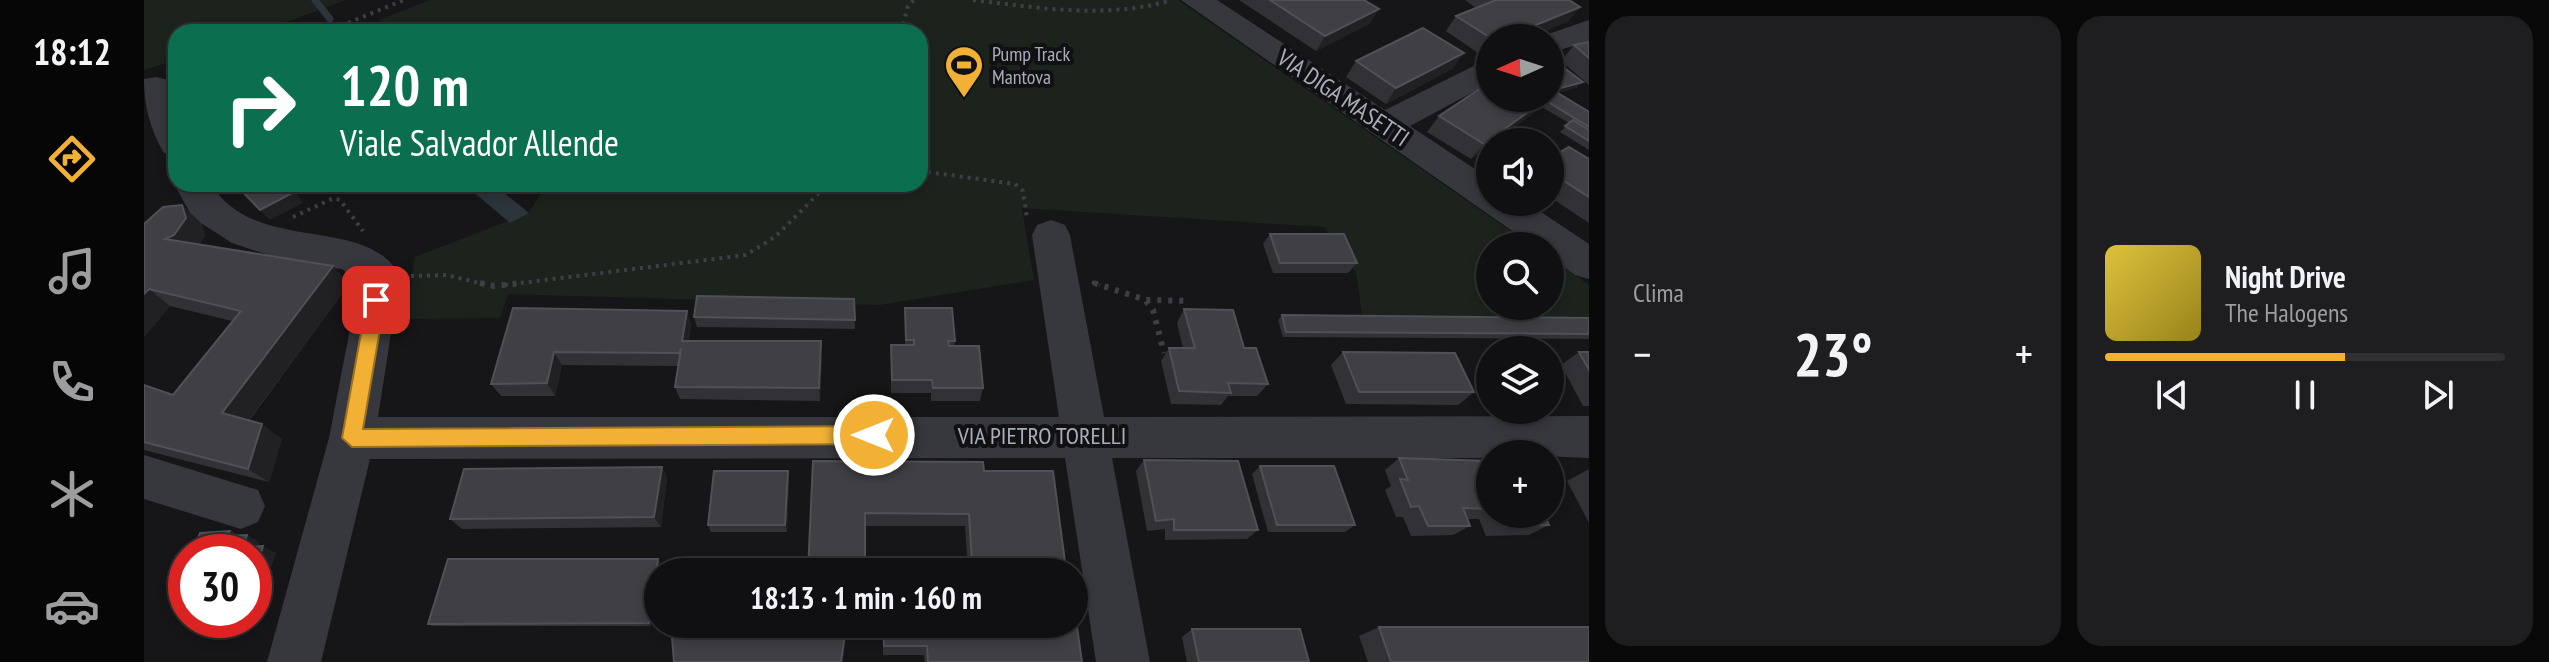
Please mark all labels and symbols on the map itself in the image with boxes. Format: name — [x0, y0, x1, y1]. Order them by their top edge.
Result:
north arrow — [1476, 24, 1564, 112]
place label: Pump Track Mantova — [992, 41, 1070, 90]
street label: VIA DIGA MASETTI — [1270, 41, 1415, 153]
sports icon: Pump Track Mantova — [943, 44, 985, 99]
pin — [342, 266, 410, 334]
position arrow — [832, 393, 916, 477]
street label: VIA PIETRO TORELLI — [957, 420, 1126, 451]
speed limit sign: 30 — [168, 534, 272, 638]

